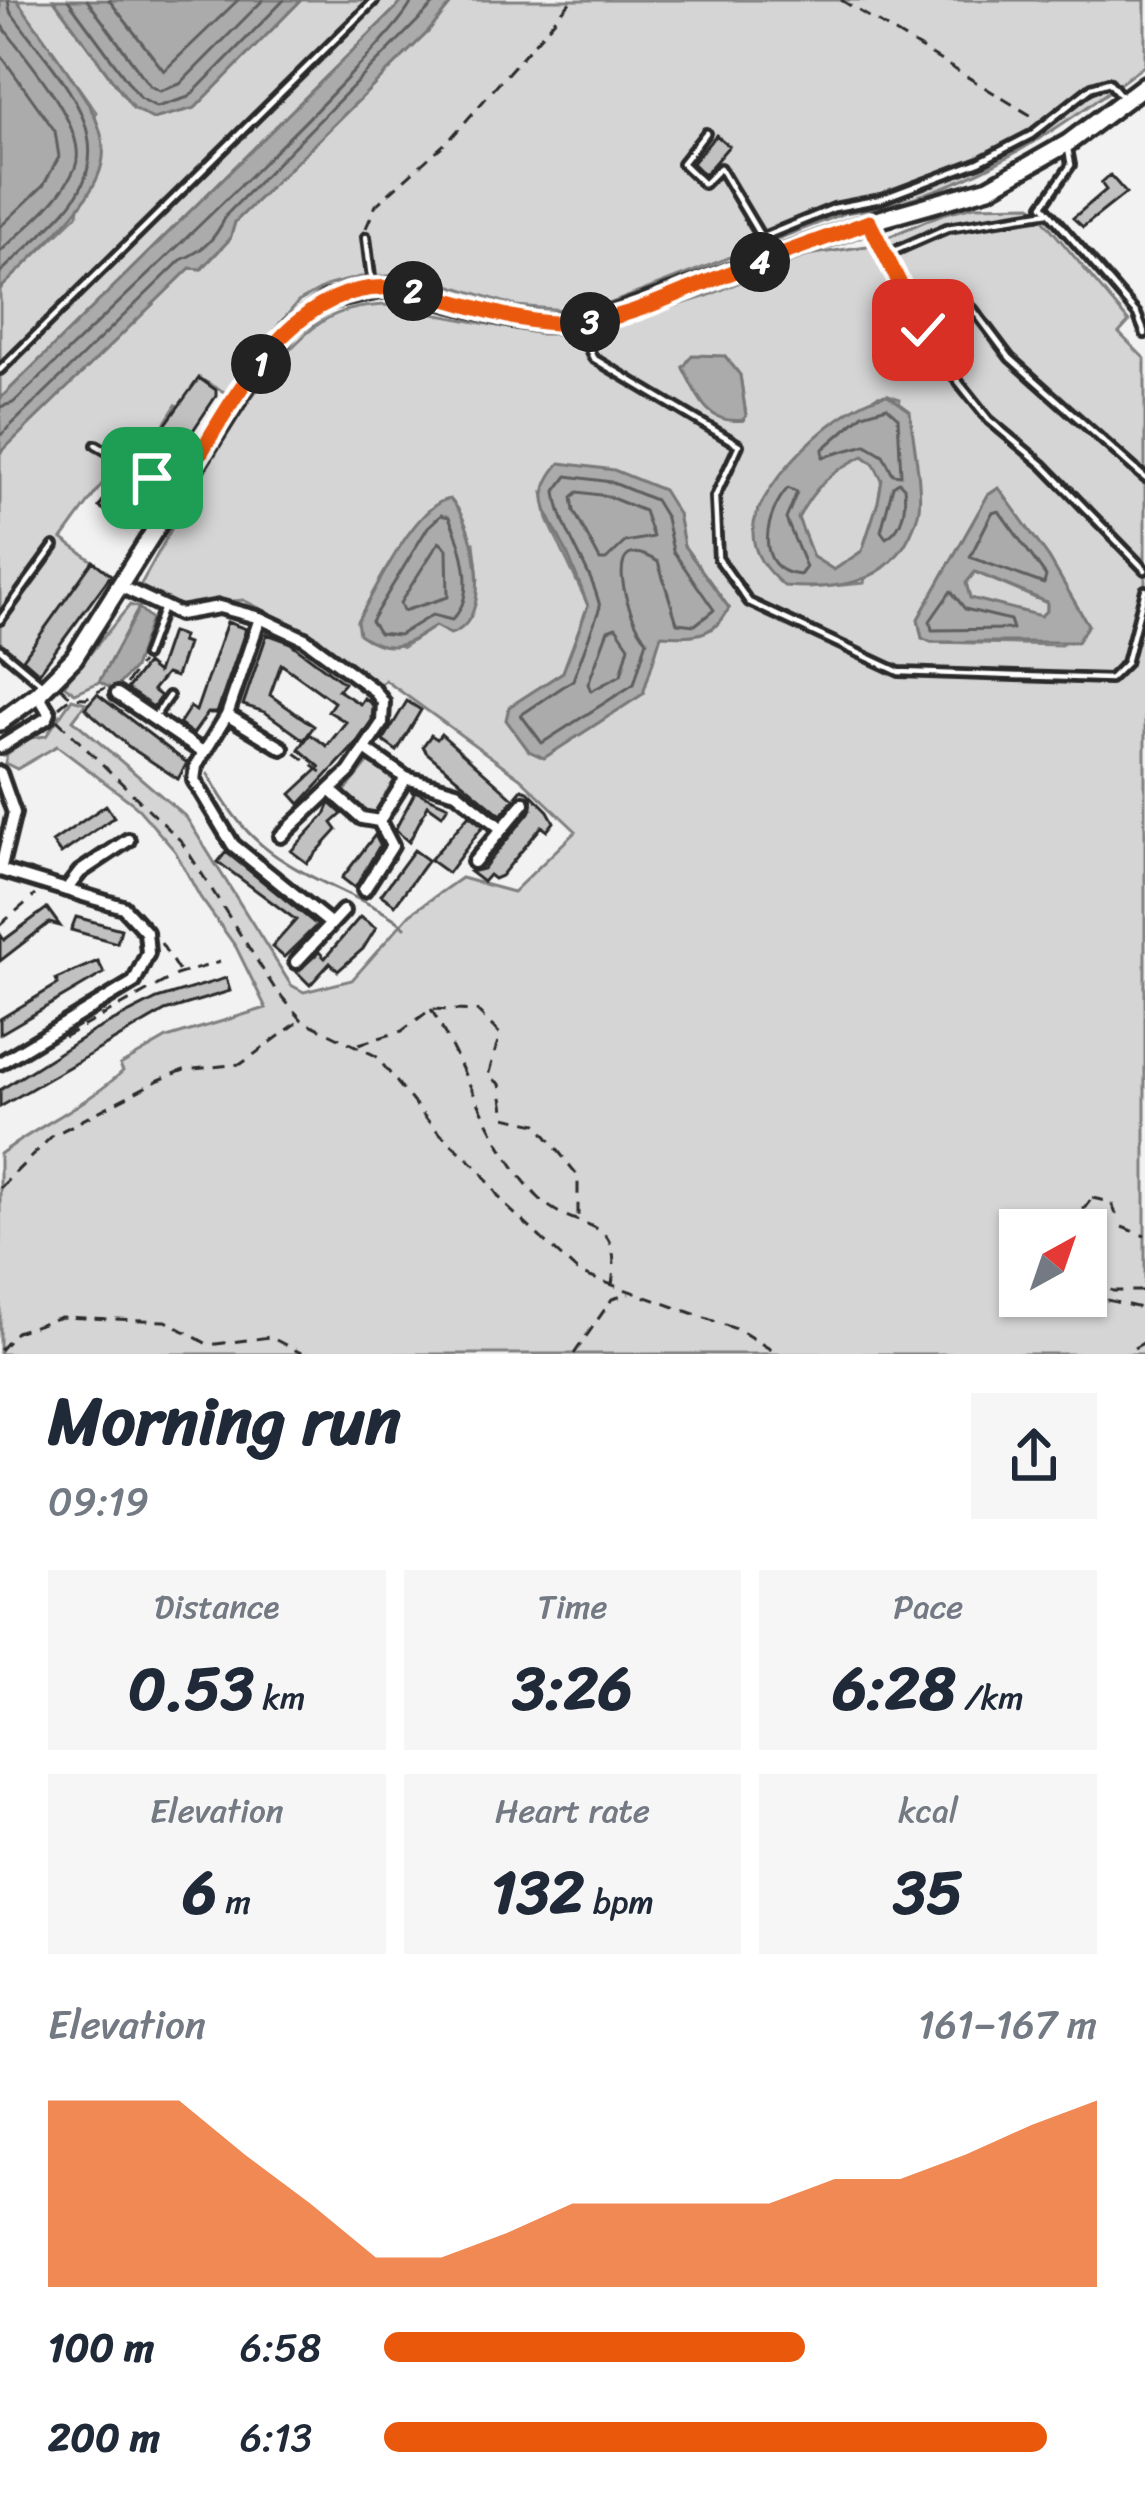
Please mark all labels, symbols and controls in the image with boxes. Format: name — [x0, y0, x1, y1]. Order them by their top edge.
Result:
pin: 4 — [730, 232, 790, 292]
text: 4 — [750, 233, 770, 291]
pin: 2 — [383, 261, 443, 321]
text: 2 — [403, 262, 423, 320]
pin — [872, 279, 974, 381]
pin: 3 — [560, 292, 620, 352]
text: 3 — [581, 293, 599, 351]
icon: check — [890, 297, 956, 363]
pin: 1 — [231, 334, 291, 394]
text: 1 — [254, 335, 268, 393]
pin — [101, 427, 203, 529]
icon: arrive — [119, 445, 185, 511]
north arrow — [999, 1209, 1107, 1317]
map controls — [999, 1209, 1107, 1317]
text: Morning run — [48, 1363, 401, 1480]
button: share — [971, 1393, 1097, 1519]
text: 09:19 — [48, 1467, 149, 1536]
text: Distance — [154, 1578, 279, 1636]
text: Time — [538, 1578, 607, 1636]
text: Pace — [893, 1578, 963, 1636]
text: 0.53 — [128, 1636, 254, 1742]
text: 3:26 — [513, 1636, 632, 1742]
text: 6:28 — [833, 1636, 956, 1742]
text: km — [254, 1669, 305, 1727]
text: /km — [956, 1669, 1024, 1727]
text: Elevation — [150, 1782, 284, 1840]
text: Heart rate — [495, 1782, 650, 1840]
text: kcal — [898, 1782, 958, 1840]
text: 6 — [183, 1840, 217, 1946]
text: 132 — [491, 1840, 584, 1946]
text: 35 — [893, 1840, 963, 1946]
text: m — [217, 1873, 251, 1931]
text: bpm — [584, 1873, 654, 1931]
text: Elevation — [48, 1990, 206, 2059]
text: 161–167 m — [918, 1990, 1097, 2059]
text: 100 m — [48, 2313, 154, 2382]
text: 6:58 — [240, 2313, 321, 2382]
text: 200 m — [48, 2403, 160, 2472]
text: 6:13 — [240, 2403, 312, 2472]

